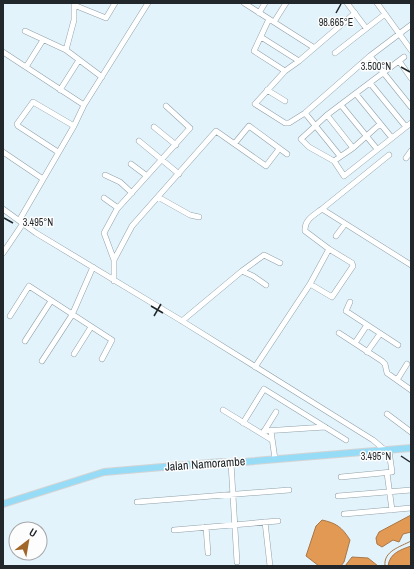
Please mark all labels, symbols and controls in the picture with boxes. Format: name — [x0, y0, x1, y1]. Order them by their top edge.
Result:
text: 98.665°E — [319, 16, 353, 29]
text: 3.500°N — [361, 60, 391, 73]
text: 3.495°N — [23, 216, 53, 229]
text: 3.495°N — [361, 450, 391, 463]
street label: Jalan Namorambe — [164, 453, 246, 475]
north arrow — [8, 521, 48, 561]
text: U — [27, 525, 40, 540]

